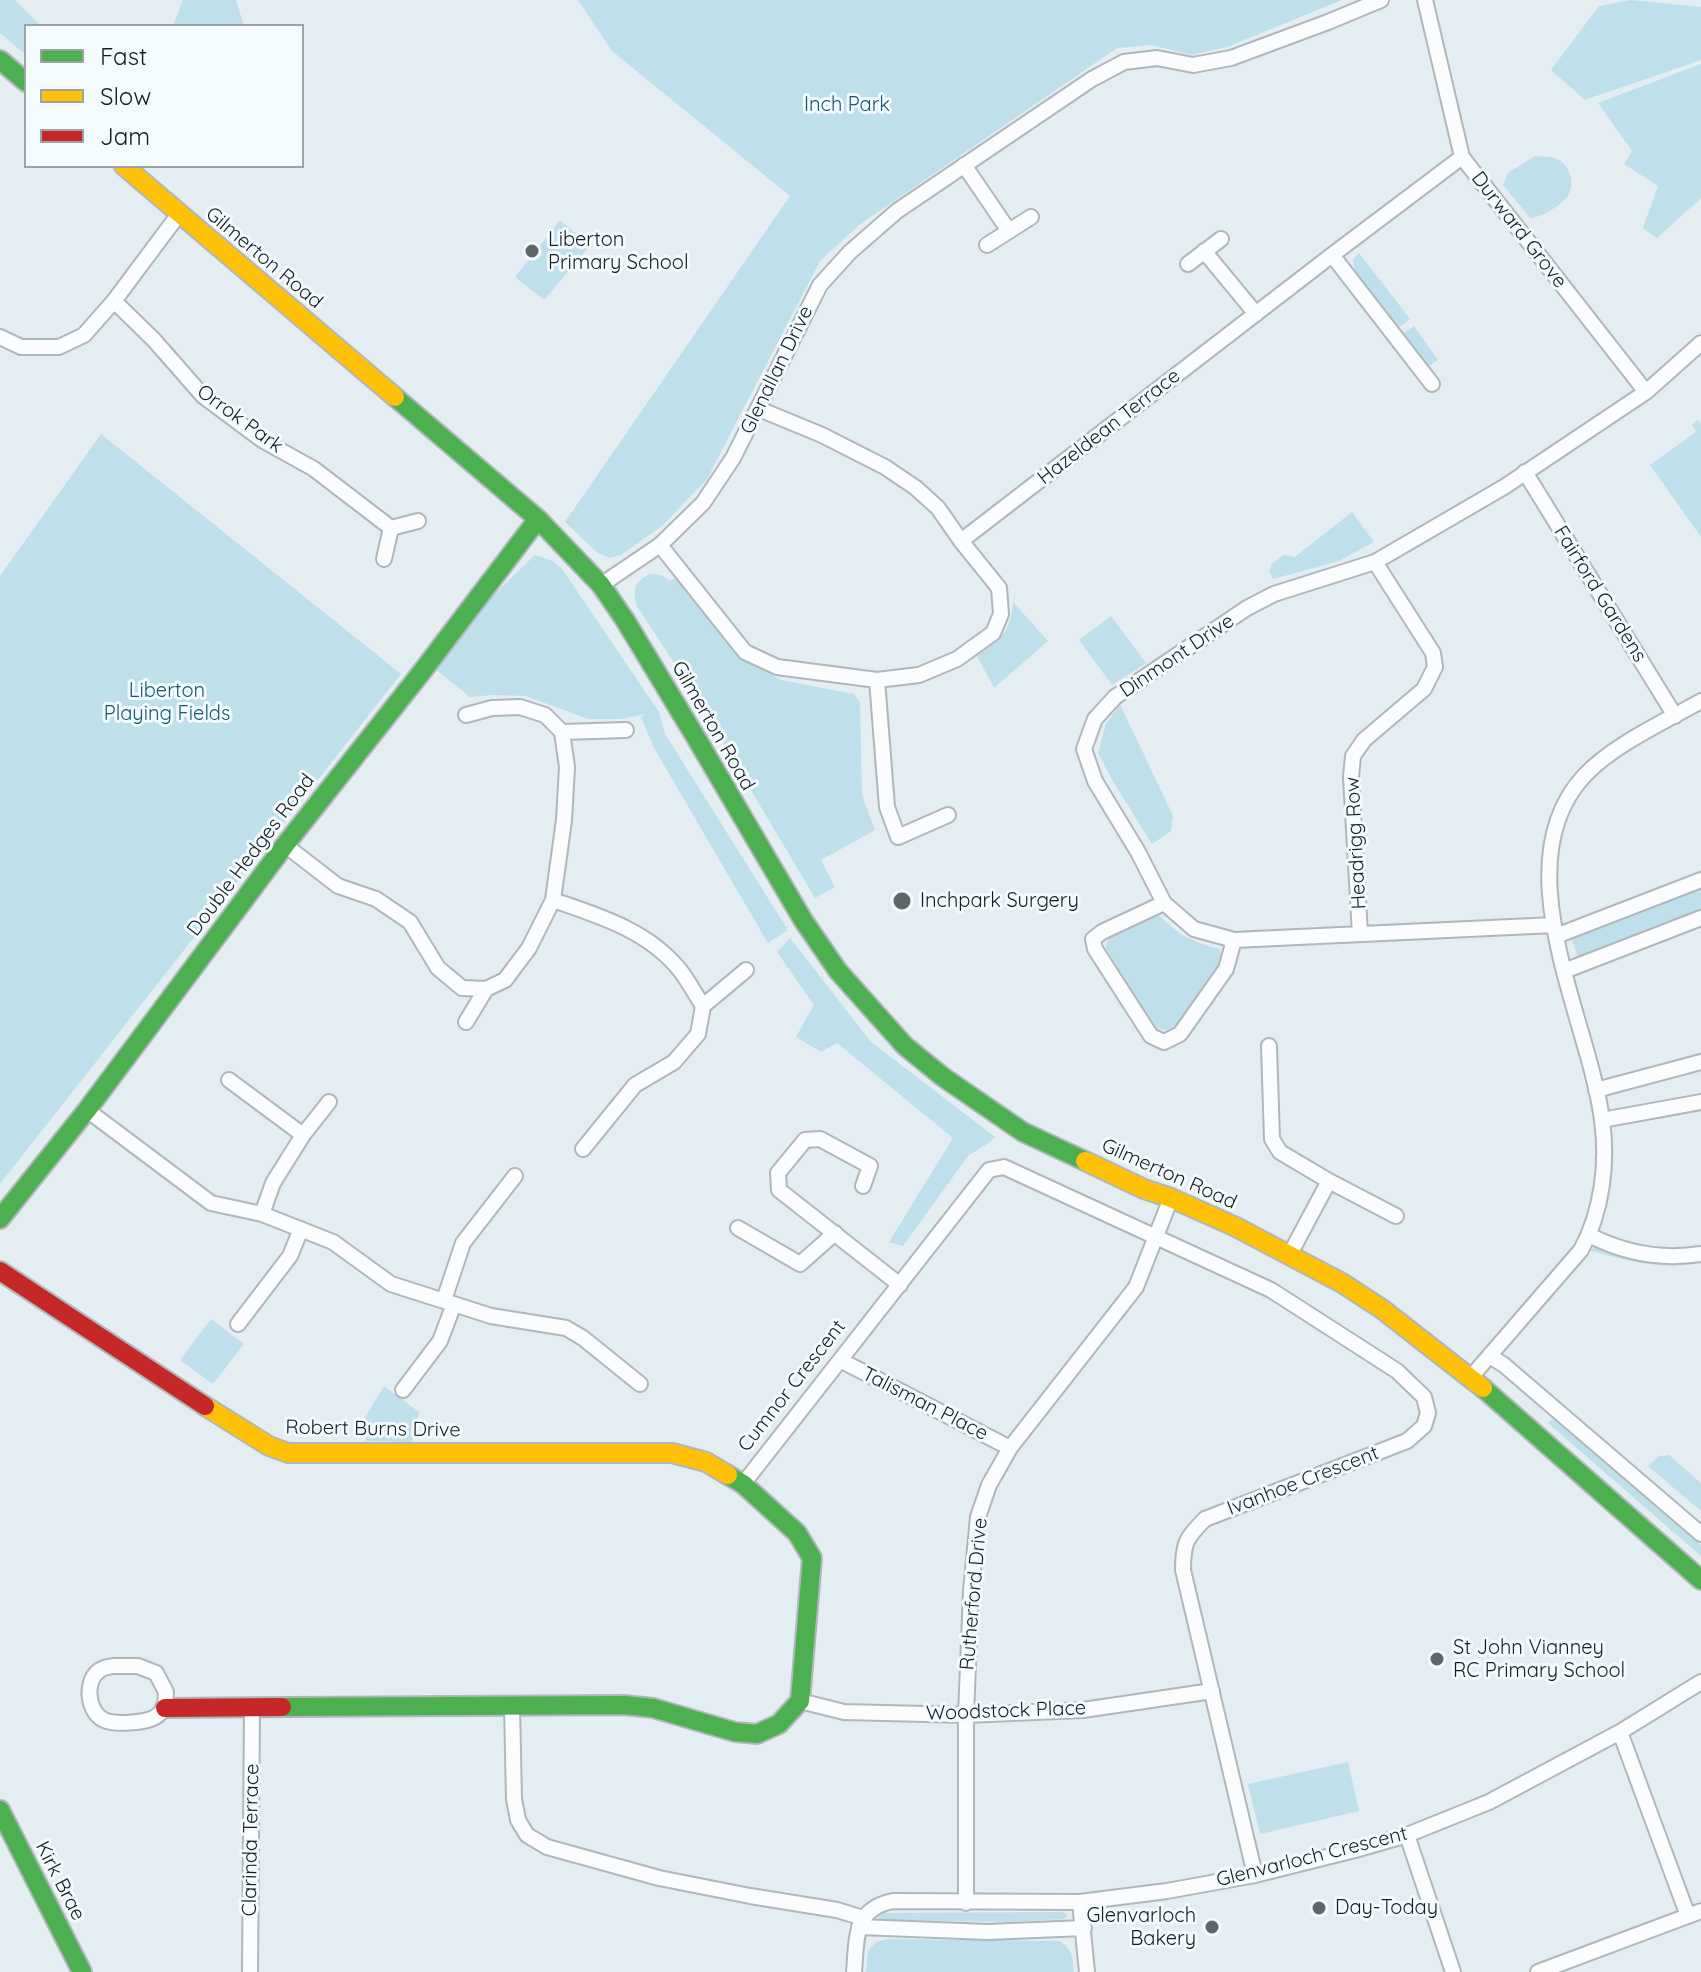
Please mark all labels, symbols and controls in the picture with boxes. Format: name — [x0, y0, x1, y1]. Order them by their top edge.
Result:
legend — [24, 24, 304, 168]
text: Fast — [100, 41, 147, 71]
text: Slow — [100, 81, 151, 111]
park label: Inch Park — [804, 93, 890, 117]
text: Jam — [100, 121, 150, 151]
street label: Durward Grove — [1466, 167, 1572, 293]
street label: Gilmerton Road — [201, 202, 327, 314]
place label: Liberton Primary School — [548, 228, 688, 275]
marker: Liberton Primary School — [523, 242, 541, 260]
street label: Glenallan Drive — [736, 302, 818, 438]
street label: Hazeldean Terrace — [1033, 364, 1185, 490]
street label: Orrok Park — [192, 380, 288, 458]
street label: Fairford Gardens — [1548, 521, 1652, 667]
street label: Dinmont Drive — [1115, 609, 1239, 703]
street label: Gilmerton Road — [666, 657, 760, 795]
park label: Liberton Playing Fields — [104, 679, 230, 726]
street label: Double Hedges Road — [182, 769, 320, 941]
street label: Headrigg Row — [1341, 776, 1371, 910]
place label: Inchpark Surgery — [920, 889, 1079, 913]
marker: Inchpark Surgery — [891, 890, 913, 912]
street label: Gilmerton Road — [1098, 1133, 1240, 1215]
street label: Cumnor Crescent — [733, 1315, 851, 1457]
street label: Talisman Place — [858, 1362, 992, 1446]
street label: Robert Burns Drive — [285, 1415, 461, 1443]
street label: Ivanhoe Crescent — [1224, 1441, 1382, 1521]
street label: Rutherford Drive — [955, 1517, 993, 1671]
place label: St John Vianney RC Primary School — [1453, 1636, 1625, 1683]
marker: St John Vianney RC Primary School — [1428, 1650, 1446, 1668]
street label: Woodstock Place — [926, 1696, 1086, 1726]
street label: Clarinda Terrace — [238, 1763, 264, 1917]
street label: Glenvarloch Crescent — [1214, 1822, 1410, 1892]
street label: Kirk Brae — [30, 1837, 90, 1925]
place label: Day-Today — [1335, 1896, 1438, 1920]
marker: Day-Today — [1310, 1899, 1328, 1917]
place label: Glenvarloch Bakery — [1086, 1904, 1196, 1951]
marker: Glenvarloch Bakery — [1203, 1918, 1221, 1936]

